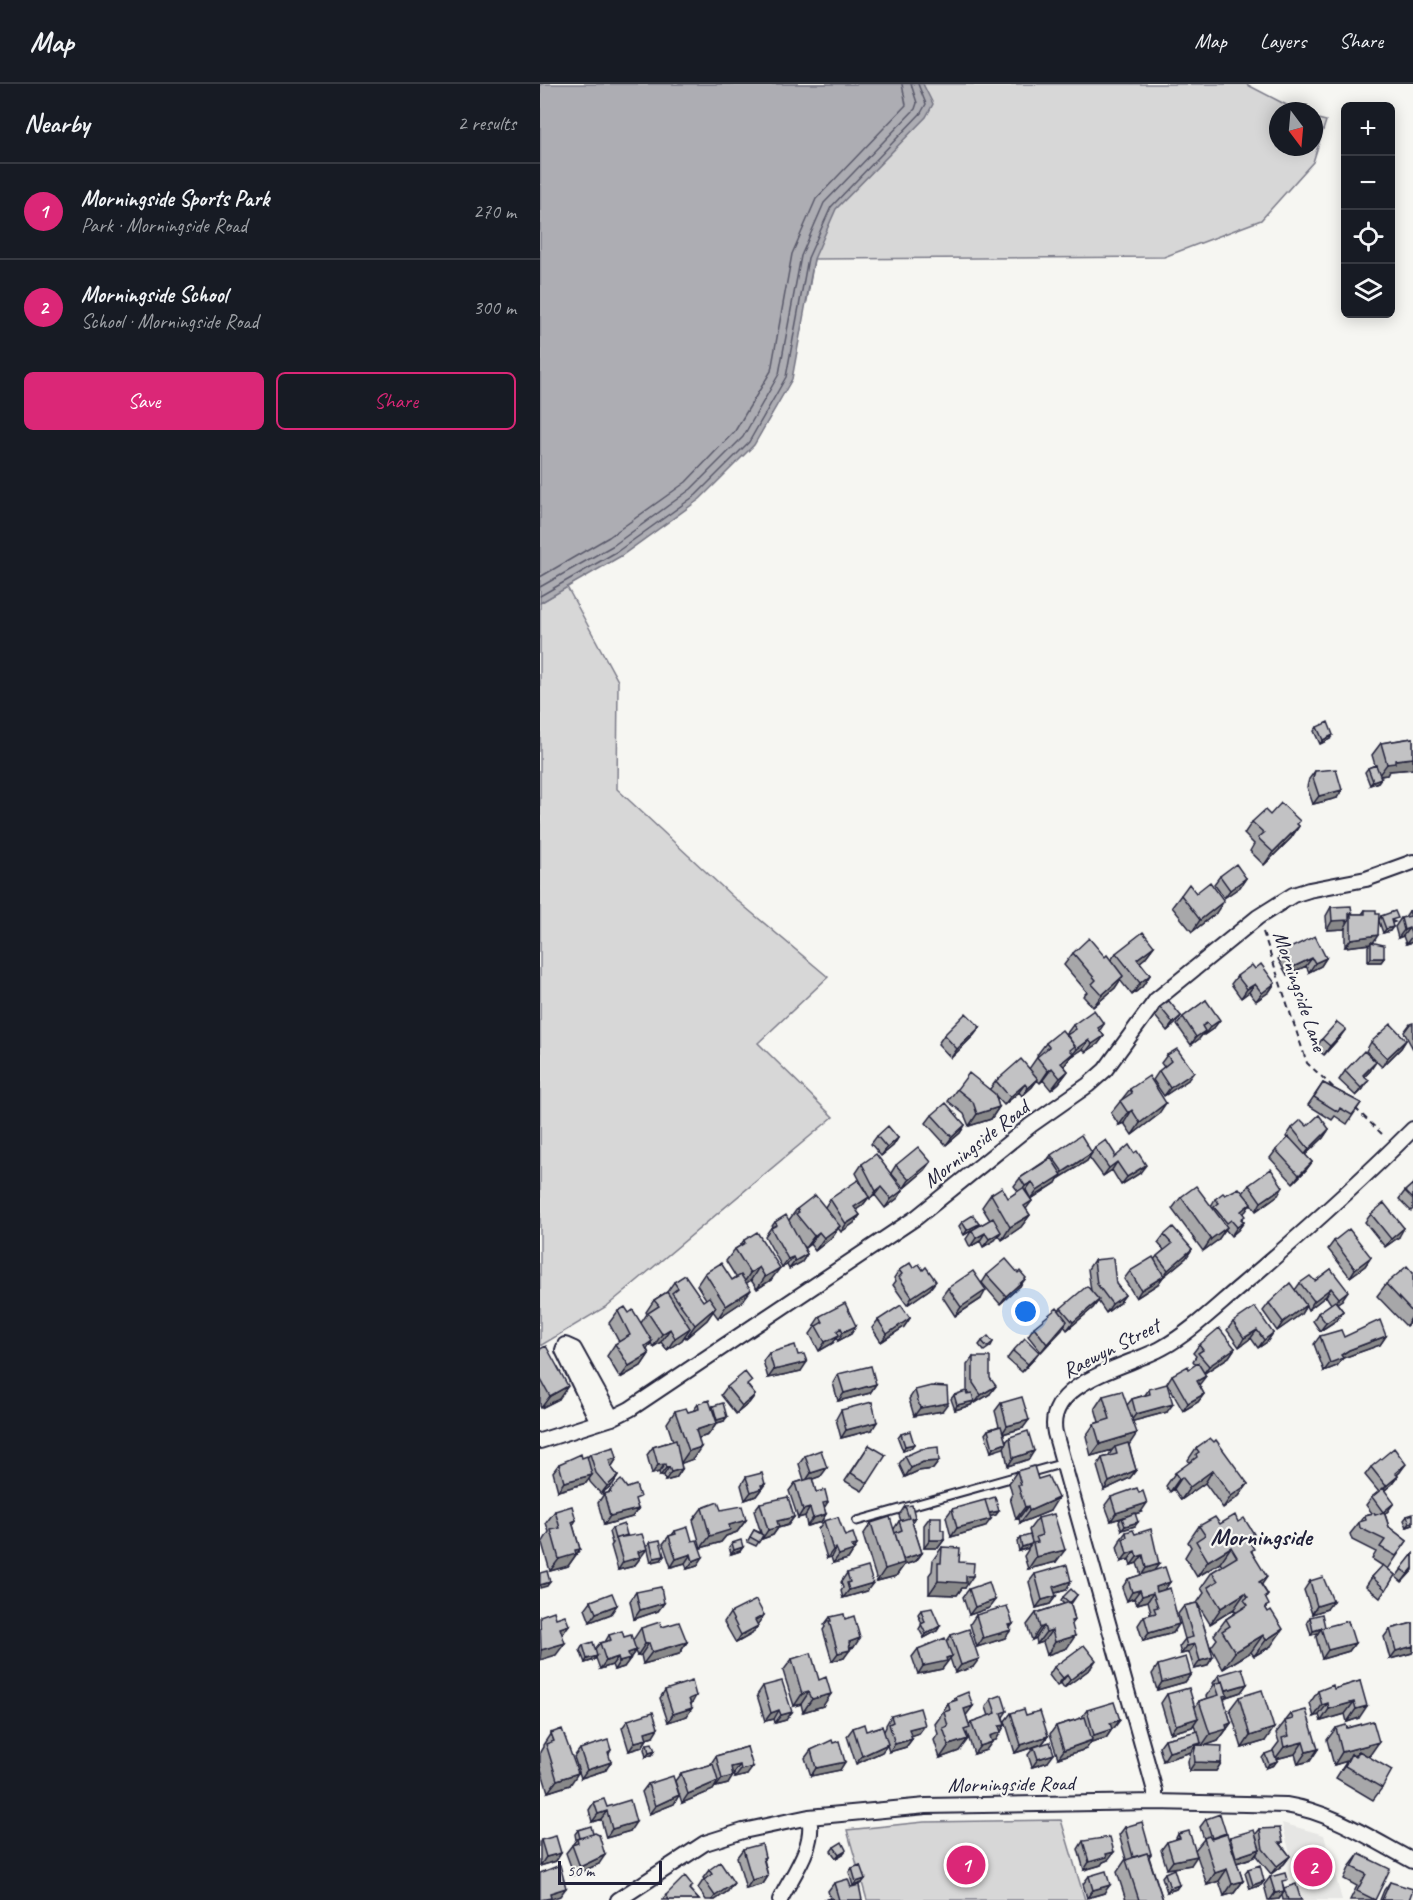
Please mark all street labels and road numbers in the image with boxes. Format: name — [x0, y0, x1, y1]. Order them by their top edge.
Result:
street label: Morningside Lane — [1267, 928, 1333, 1056]
street label: Morningside Road — [918, 1092, 1037, 1193]
street label: Raewyn Street — [1058, 1311, 1167, 1383]
street label: Morningside Road — [947, 1770, 1078, 1798]

